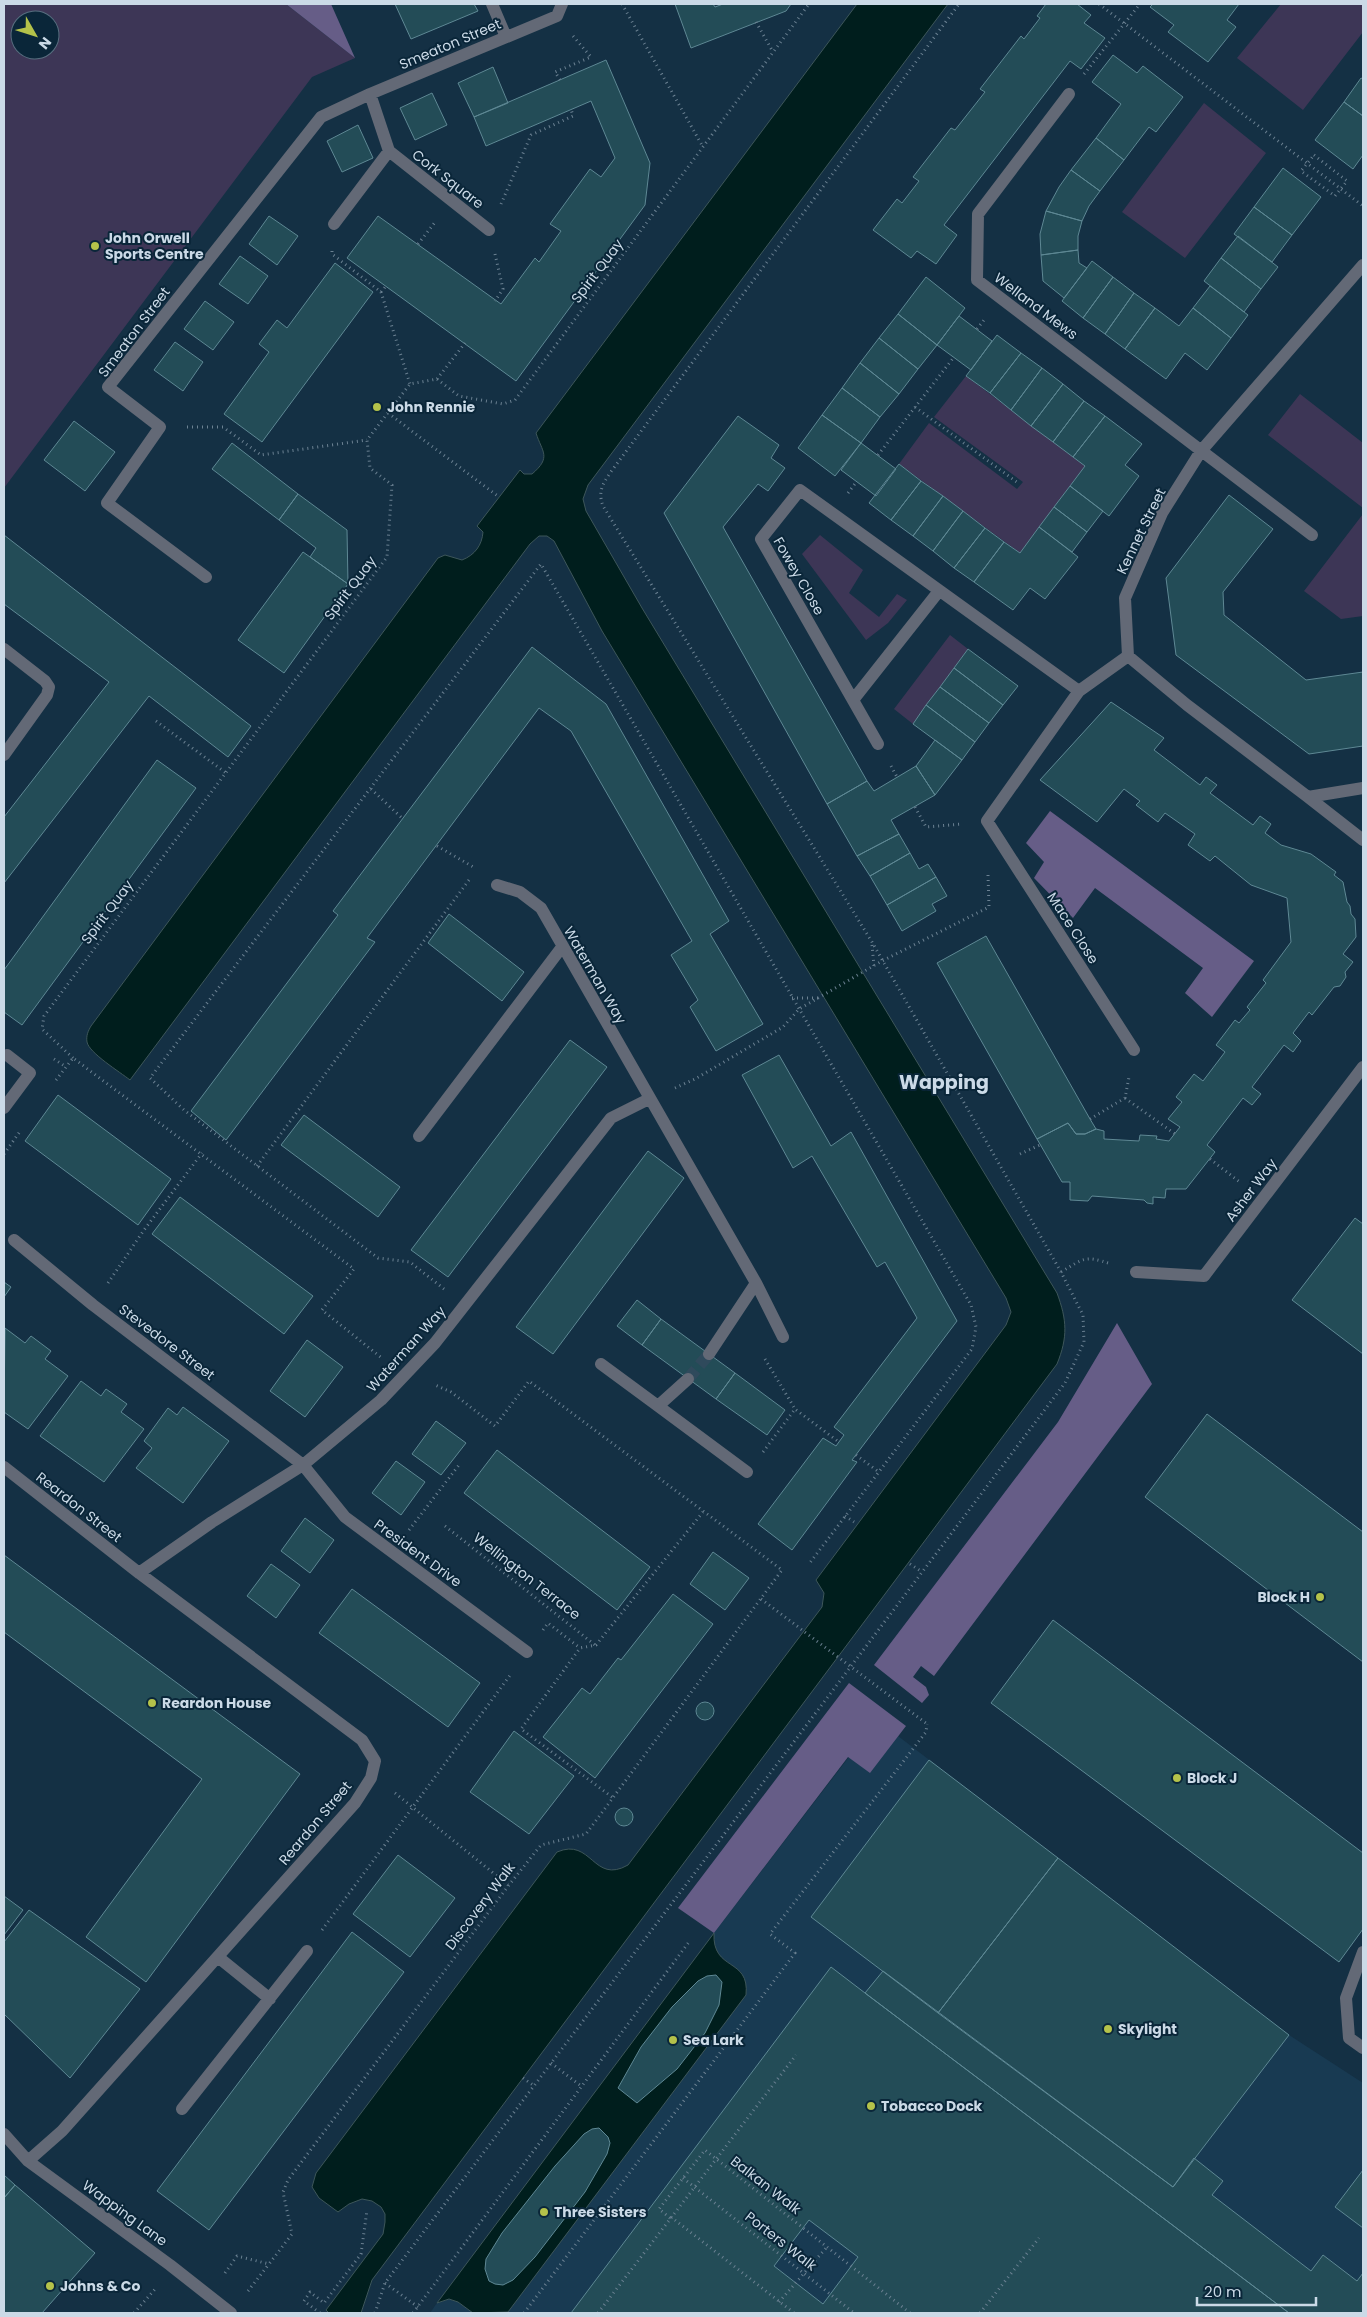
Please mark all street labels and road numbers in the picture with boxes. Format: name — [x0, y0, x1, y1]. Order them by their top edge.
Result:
street label: Smeaton Street — [396, 14, 504, 74]
street label: Cork Square — [408, 145, 488, 214]
street label: Spirit Quay — [566, 235, 628, 307]
street label: Welland Mews — [990, 268, 1082, 344]
street label: Smeaton Street — [93, 283, 175, 381]
street label: Kennet Street — [1112, 485, 1170, 577]
street label: Fowey Close — [769, 533, 830, 619]
street label: Spirit Quay — [319, 552, 381, 624]
street label: Spirit Quay — [76, 876, 138, 948]
street label: Mace Close — [1042, 888, 1104, 968]
street label: Waterman Way — [559, 922, 631, 1028]
street label: Asher Way — [1221, 1154, 1281, 1226]
street label: Stevedore Street — [115, 1299, 219, 1385]
street label: Waterman Way — [362, 1301, 450, 1396]
street label: Reardon Street — [32, 1467, 126, 1547]
street label: President Drive — [370, 1514, 466, 1592]
street label: Wellington Terrace — [469, 1528, 585, 1624]
street label: Reardon Street — [274, 1777, 356, 1869]
street label: Discovery Walk — [440, 1857, 520, 1954]
street label: Balkan Walk — [726, 2151, 806, 2219]
street label: Wapping Lane — [78, 2175, 172, 2251]
street label: Porters Walk — [741, 2207, 822, 2276]

